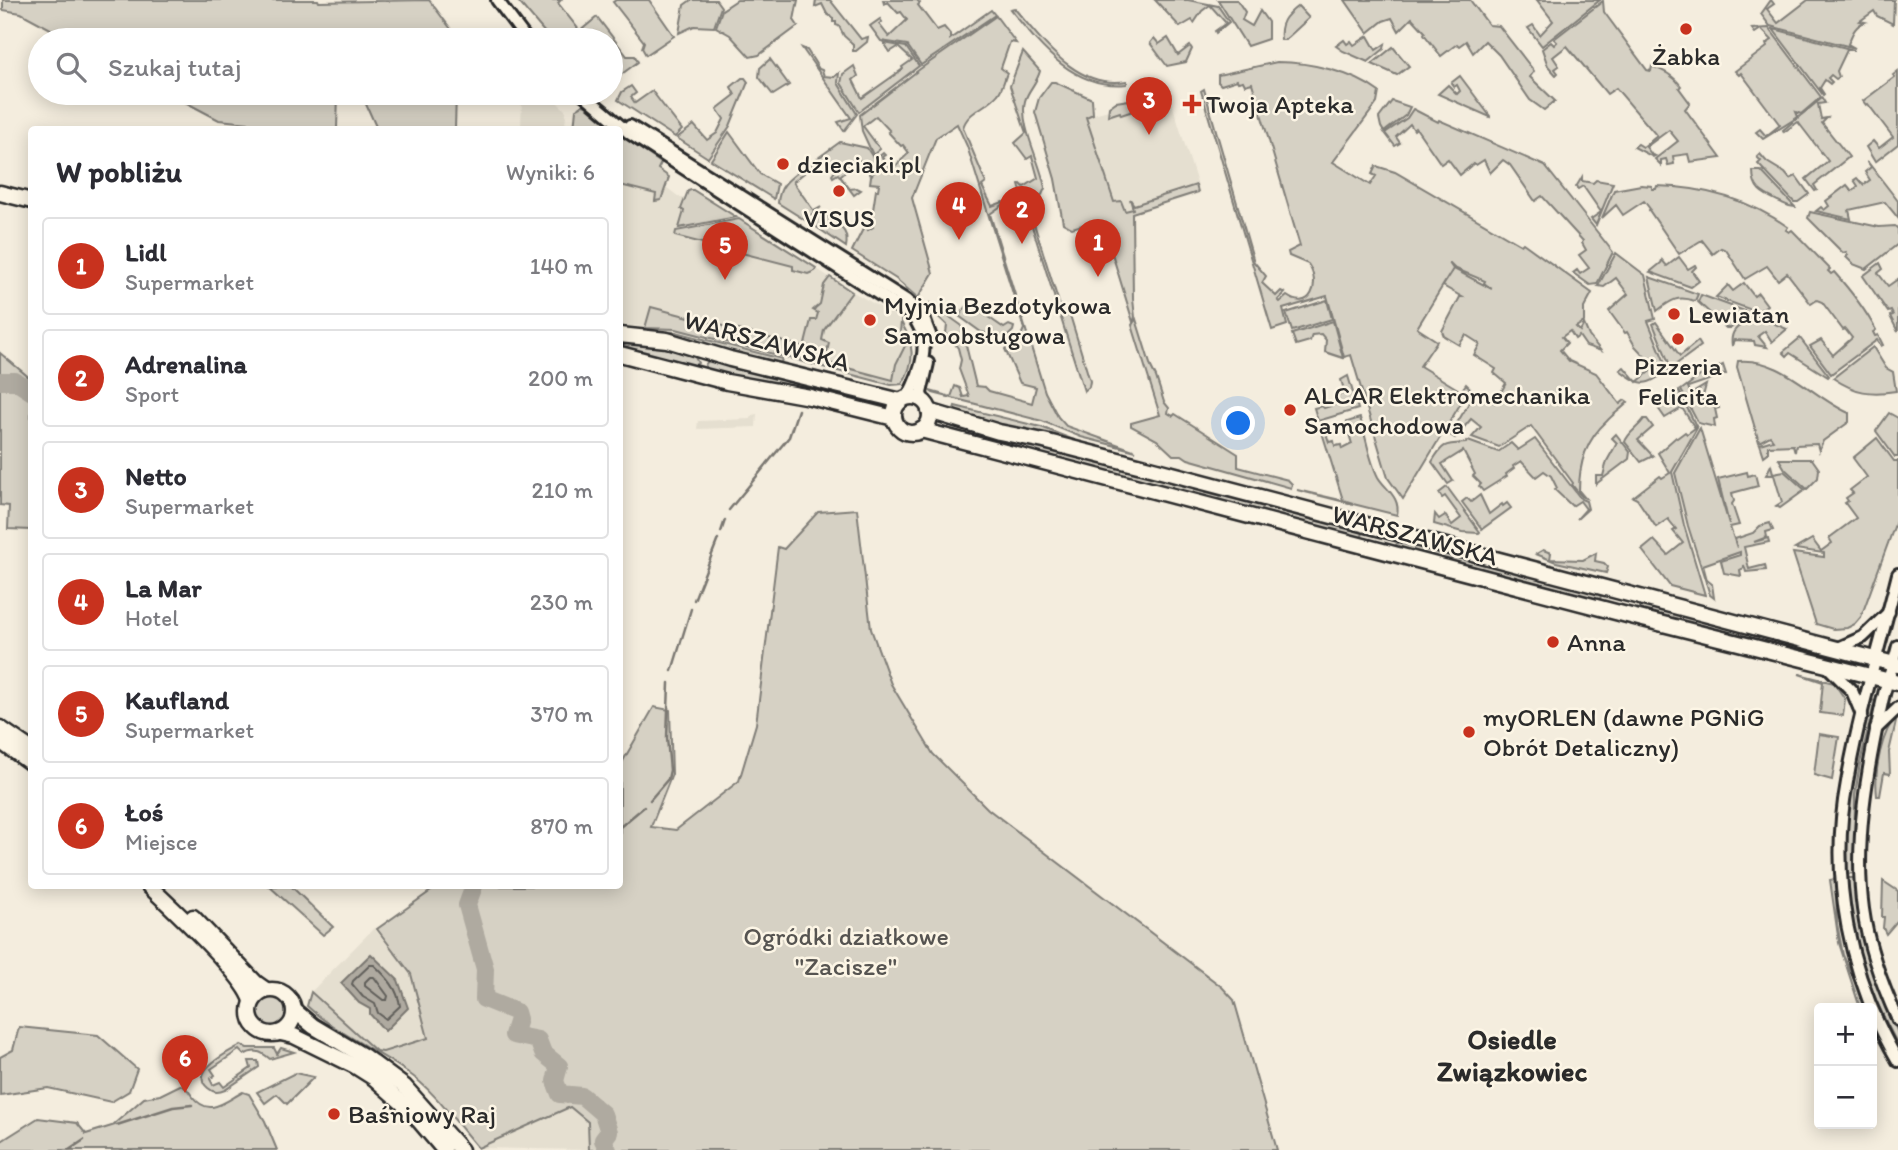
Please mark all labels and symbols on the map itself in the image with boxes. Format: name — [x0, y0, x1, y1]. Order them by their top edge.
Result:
marker: Żabka — [1678, 21, 1694, 37]
place label: Żabka — [1652, 40, 1720, 72]
pin: 3 — [1126, 77, 1172, 135]
place label: Twoja Apteka — [1206, 88, 1354, 120]
marker: Twoja Apteka — [1184, 96, 1200, 112]
place label: dzieciaki.pl — [797, 148, 921, 180]
marker: dzieciaki.pl — [775, 156, 791, 172]
pin: 4 — [936, 182, 982, 240]
marker: VISUS — [831, 183, 847, 199]
pin: 2 — [999, 186, 1045, 244]
place label: VISUS — [803, 202, 875, 234]
pin: 1 — [1075, 219, 1121, 277]
pin: 5 — [702, 222, 748, 280]
place label: Myjnia Bezdotykowa Samoobsługowa — [884, 289, 1112, 351]
place label: Lewiatan — [1688, 298, 1790, 330]
street label: WARSZAWSKA — [680, 303, 854, 379]
marker: Lewiatan — [1666, 306, 1682, 322]
marker: Myjnia Bezdotykowa Samoobsługowa — [862, 312, 878, 328]
marker: Pizzeria Felicita — [1670, 331, 1686, 347]
place label: Pizzeria Felicita — [1634, 350, 1723, 412]
place label: ALCAR Elektromechanika Samochodowa — [1304, 379, 1591, 441]
marker: ALCAR Elektromechanika Samochodowa — [1282, 402, 1298, 418]
your location — [1221, 406, 1255, 440]
street label: WARSZAWSKA — [1328, 497, 1502, 573]
place label: Anna — [1567, 626, 1626, 658]
marker: Anna — [1545, 634, 1561, 650]
place label: myORLEN (dawne PGNiG Obrót Detaliczny) — [1483, 701, 1765, 763]
marker: myORLEN (dawne PGNiG Obrót Detaliczny) — [1461, 724, 1477, 740]
park label: Ogródki działkowe "Zacisze" — [743, 920, 949, 982]
district label: Osiedle Związkowiec — [1437, 1022, 1587, 1088]
pin: 6 — [162, 1035, 208, 1093]
place label: Baśniowy Raj — [348, 1098, 496, 1130]
marker: Baśniowy Raj — [326, 1106, 342, 1122]

